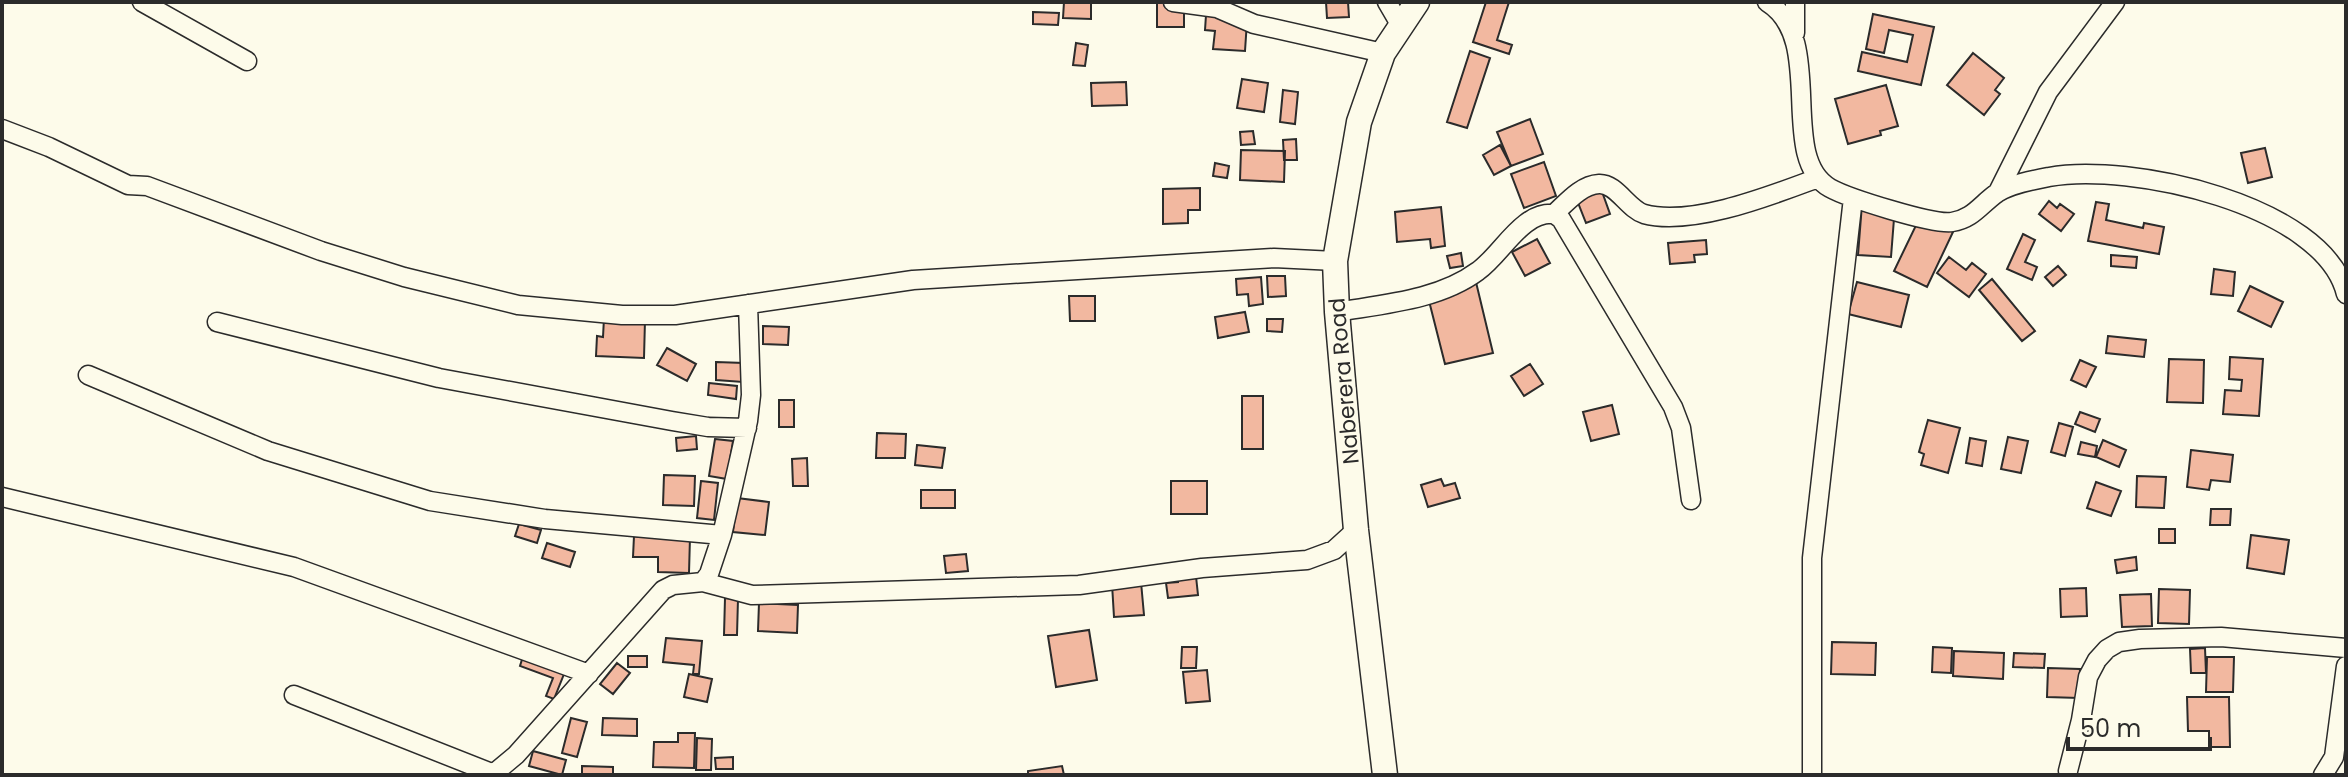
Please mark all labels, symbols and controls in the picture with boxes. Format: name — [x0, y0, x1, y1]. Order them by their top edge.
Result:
street label: Naberera Road — [1321, 297, 1367, 465]
scale bar — [2068, 701, 2210, 751]
text: 50 m — [2080, 712, 2141, 745]

